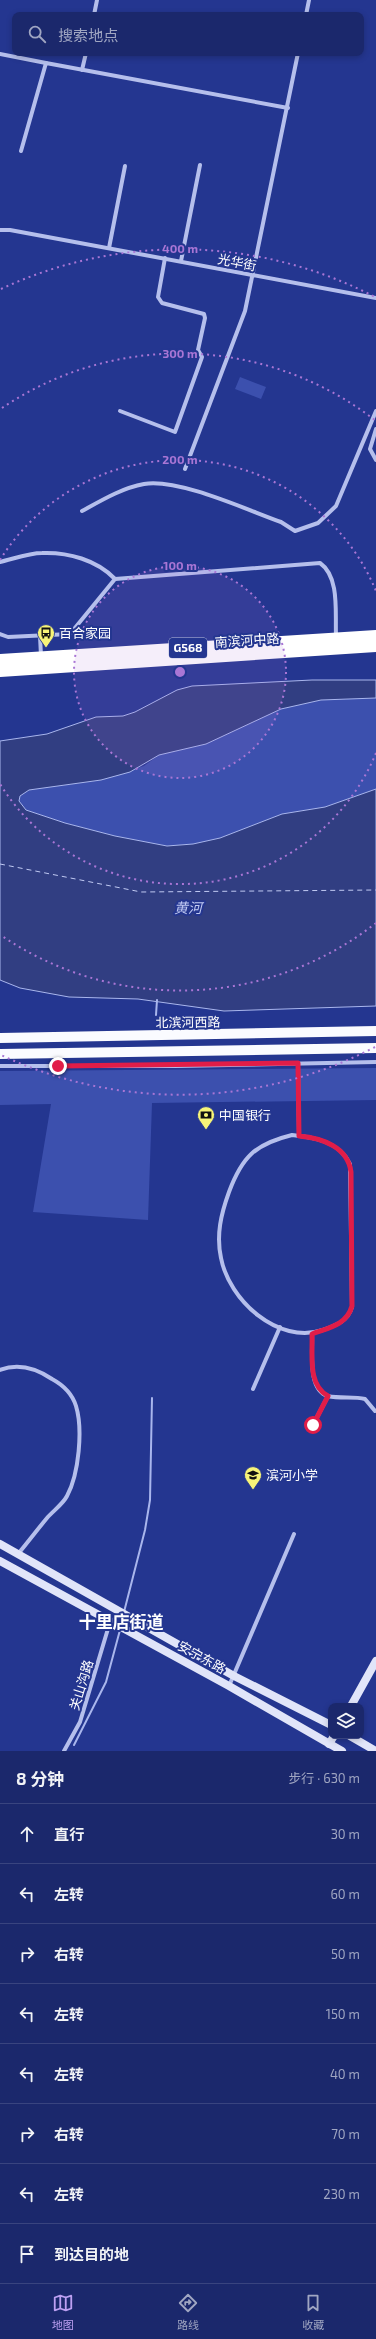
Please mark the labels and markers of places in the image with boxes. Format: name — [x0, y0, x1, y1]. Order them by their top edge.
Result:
bus stop icon: 百合家园 — [36, 623, 56, 648]
place label: 百合家园 — [59, 625, 111, 641]
centre of rings — [173, 665, 187, 679]
bank icon: 中国银行 — [196, 1105, 216, 1130]
place label: 中国银行 — [219, 1107, 271, 1123]
school or university icon: 滨河小学 — [243, 1465, 263, 1490]
place label: 滨河小学 — [266, 1467, 318, 1483]

